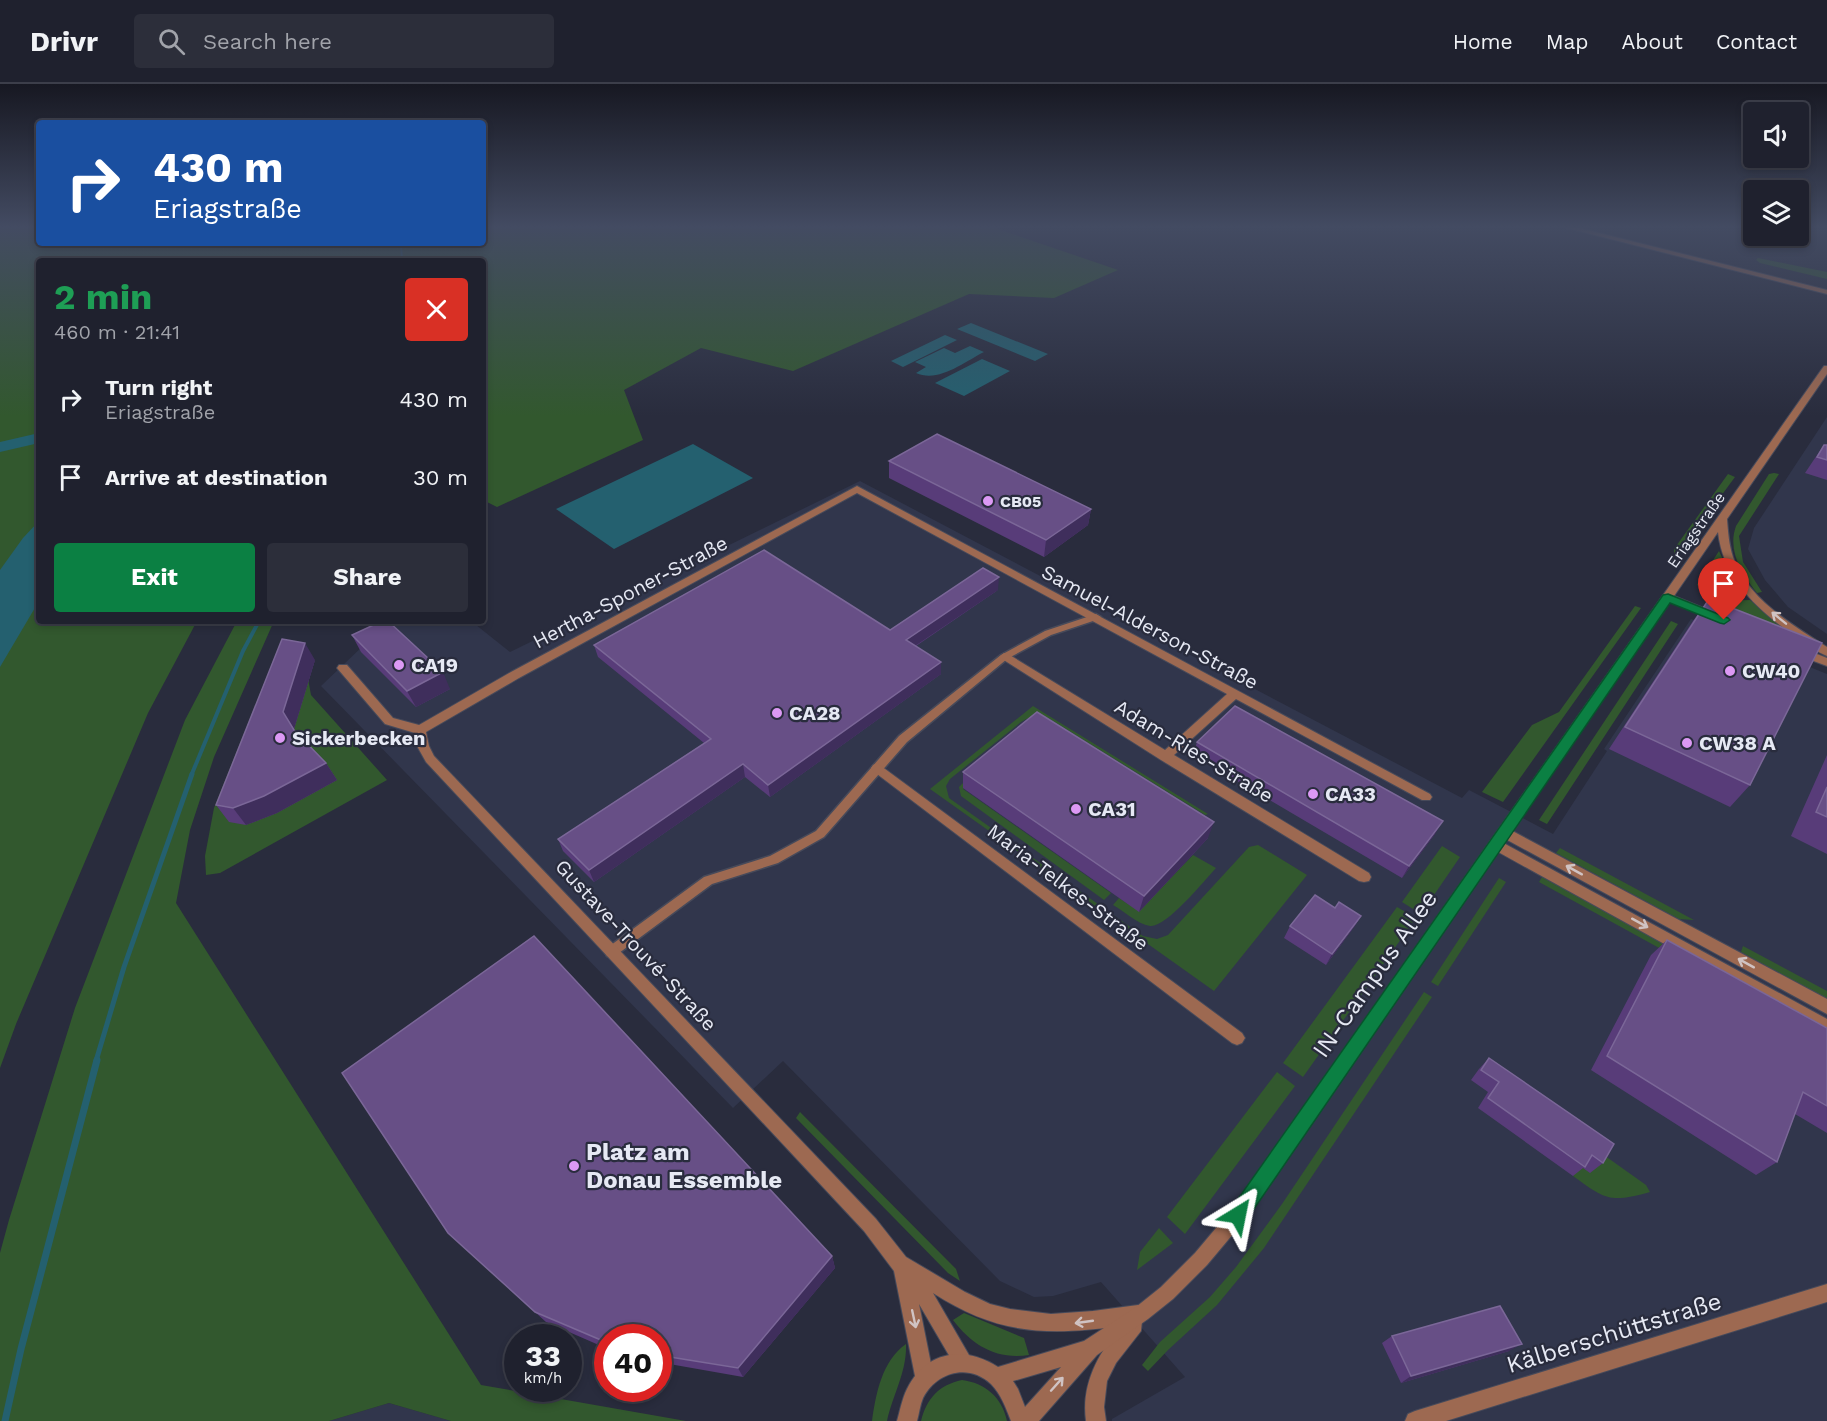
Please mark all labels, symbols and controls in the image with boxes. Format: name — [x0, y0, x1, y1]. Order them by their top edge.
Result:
search box — [134, 14, 554, 68]
text: Drivr — [30, 25, 98, 58]
icon: search — [155, 25, 188, 58]
text: Search here — [203, 29, 332, 54]
text: Home — [1453, 29, 1513, 54]
text: Map — [1546, 29, 1589, 54]
text: About — [1622, 29, 1683, 54]
text: Contact — [1716, 29, 1797, 54]
map controls — [1743, 102, 1809, 246]
button: sound — [1743, 102, 1809, 168]
text: 430 m — [153, 143, 284, 192]
icon: right — [54, 144, 132, 222]
button: layers — [1743, 180, 1809, 246]
text: Eriagstraße — [153, 193, 302, 225]
text: 2 min — [54, 276, 152, 318]
button: close — [405, 278, 468, 341]
text: 460 m · 21:41 — [54, 320, 180, 344]
text: Turn right — [105, 375, 212, 400]
icon: right — [54, 383, 87, 416]
text: 430 m — [400, 387, 468, 412]
text: Eriagstraße — [105, 400, 215, 424]
icon: arrive — [54, 461, 87, 494]
text: Arrive at destination — [105, 465, 328, 490]
text: 30 m — [413, 465, 468, 490]
street label: Eriagstraße — [1663, 488, 1729, 572]
place label: CB05 — [1000, 492, 1041, 511]
marker: CB05 — [981, 494, 995, 508]
street label: Hertha-Sponer-Straße — [529, 530, 731, 654]
button: Exit — [54, 543, 255, 612]
button: Share — [267, 543, 468, 612]
pin — [1698, 558, 1749, 620]
street label: Samuel-Alderson-Straße — [1038, 560, 1262, 694]
icon: arrive — [1707, 567, 1740, 600]
one-way arrow — [1772, 612, 1788, 625]
place label: CA19 — [411, 653, 458, 677]
marker: CA19 — [392, 658, 406, 672]
place label: CW40 — [1742, 659, 1800, 683]
marker: CW40 — [1723, 664, 1737, 678]
street label: Adam-Ries-Straße — [1110, 694, 1278, 808]
place label: CA28 — [789, 701, 841, 725]
marker: CA28 — [770, 706, 784, 720]
place label: Sickerbecken — [292, 726, 425, 750]
marker: Sickerbecken — [273, 731, 287, 745]
place label: CW38 A — [1699, 731, 1776, 755]
marker: CW38 A — [1680, 736, 1694, 750]
place label: CA33 — [1325, 782, 1376, 806]
marker: CA33 — [1306, 787, 1320, 801]
place label: CA31 — [1088, 797, 1136, 821]
marker: CA31 — [1069, 802, 1083, 816]
street label: Maria-Telkes-Straße — [983, 819, 1153, 955]
street label: Gustave-Trouvé-Straße — [550, 854, 722, 1036]
one-way arrow — [1566, 864, 1584, 875]
street label: IN-Campus Allee — [1307, 885, 1443, 1063]
one-way arrow — [1630, 918, 1648, 929]
one-way arrow — [1738, 957, 1755, 969]
place label: Platz am Donau Essemble — [586, 1138, 782, 1194]
marker: Platz am Donau Essemble — [567, 1159, 581, 1173]
position arrow — [1206, 1183, 1270, 1247]
street label: Kälberschüttstraße — [1503, 1287, 1725, 1379]
one-way arrow — [909, 1309, 920, 1329]
one-way arrow — [1075, 1316, 1094, 1327]
speed limit sign: 40 — [594, 1324, 672, 1402]
text: 33 — [525, 1338, 561, 1373]
text: km/h — [524, 1369, 562, 1387]
one-way arrow — [1050, 1377, 1064, 1392]

